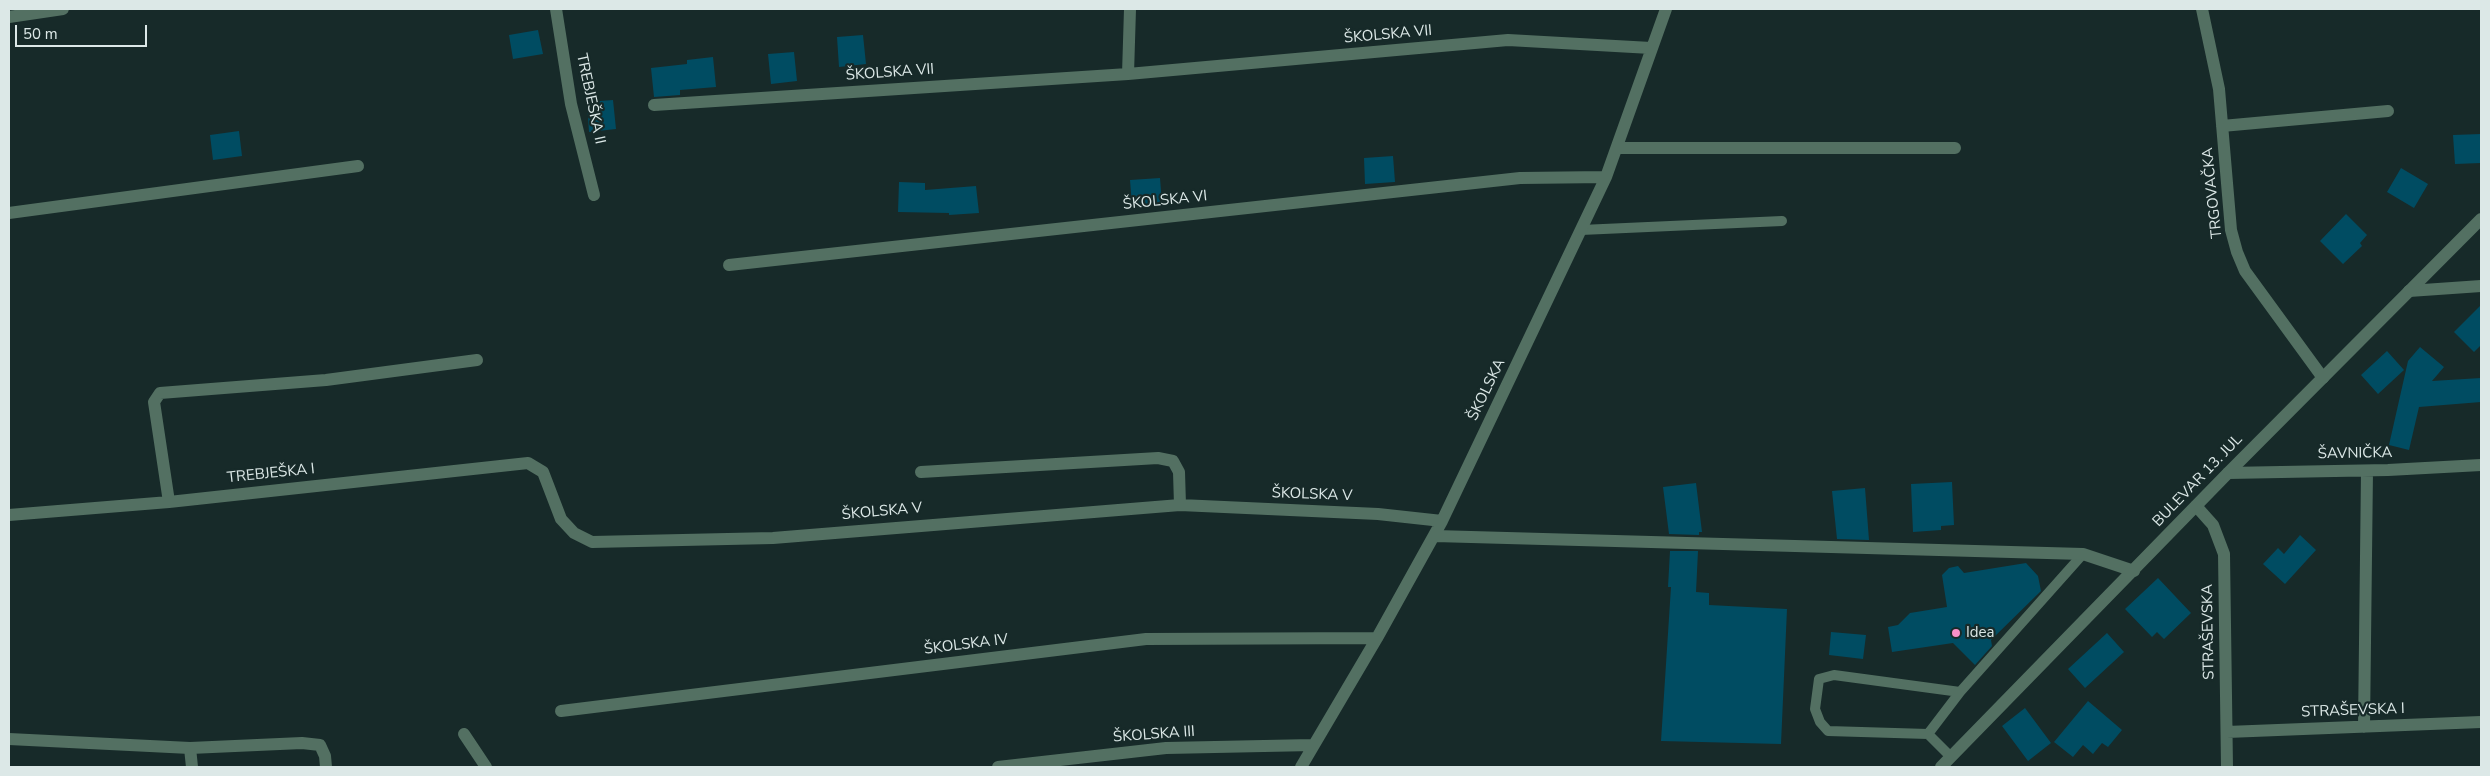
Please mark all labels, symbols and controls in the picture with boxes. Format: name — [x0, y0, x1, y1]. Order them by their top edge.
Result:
scale bar — [18, 15, 150, 47]
street label: ŠKOLSKA VII — [1343, 22, 1433, 48]
text: 50 m — [23, 24, 58, 44]
street label: TREBJEŠKA II — [572, 52, 608, 146]
street label: ŠKOLSKA VII — [845, 61, 935, 85]
street label: TRGOVAČKA — [2199, 147, 2227, 239]
street label: ŠKOLSKA VI — [1122, 188, 1208, 214]
street label: ŠKOLSKA — [1464, 356, 1510, 424]
street label: BULEVAR 13. JUL — [2149, 431, 2247, 531]
street label: ŠAVNIČKA — [2318, 444, 2392, 464]
street label: TREBJEŠKA I — [226, 460, 316, 488]
street label: ŠKOLSKA V — [1271, 485, 1353, 505]
street label: ŠKOLSKA V — [841, 500, 923, 524]
street label: STRAŠEVSKA — [2199, 584, 2219, 680]
place label: Idea — [1966, 624, 1995, 642]
marker: Idea — [1950, 627, 1962, 639]
street label: ŠKOLSKA IV — [923, 631, 1009, 659]
street label: STRAŠEVSKA I — [2301, 700, 2405, 722]
street label: ŠKOLSKA III — [1112, 723, 1196, 747]

